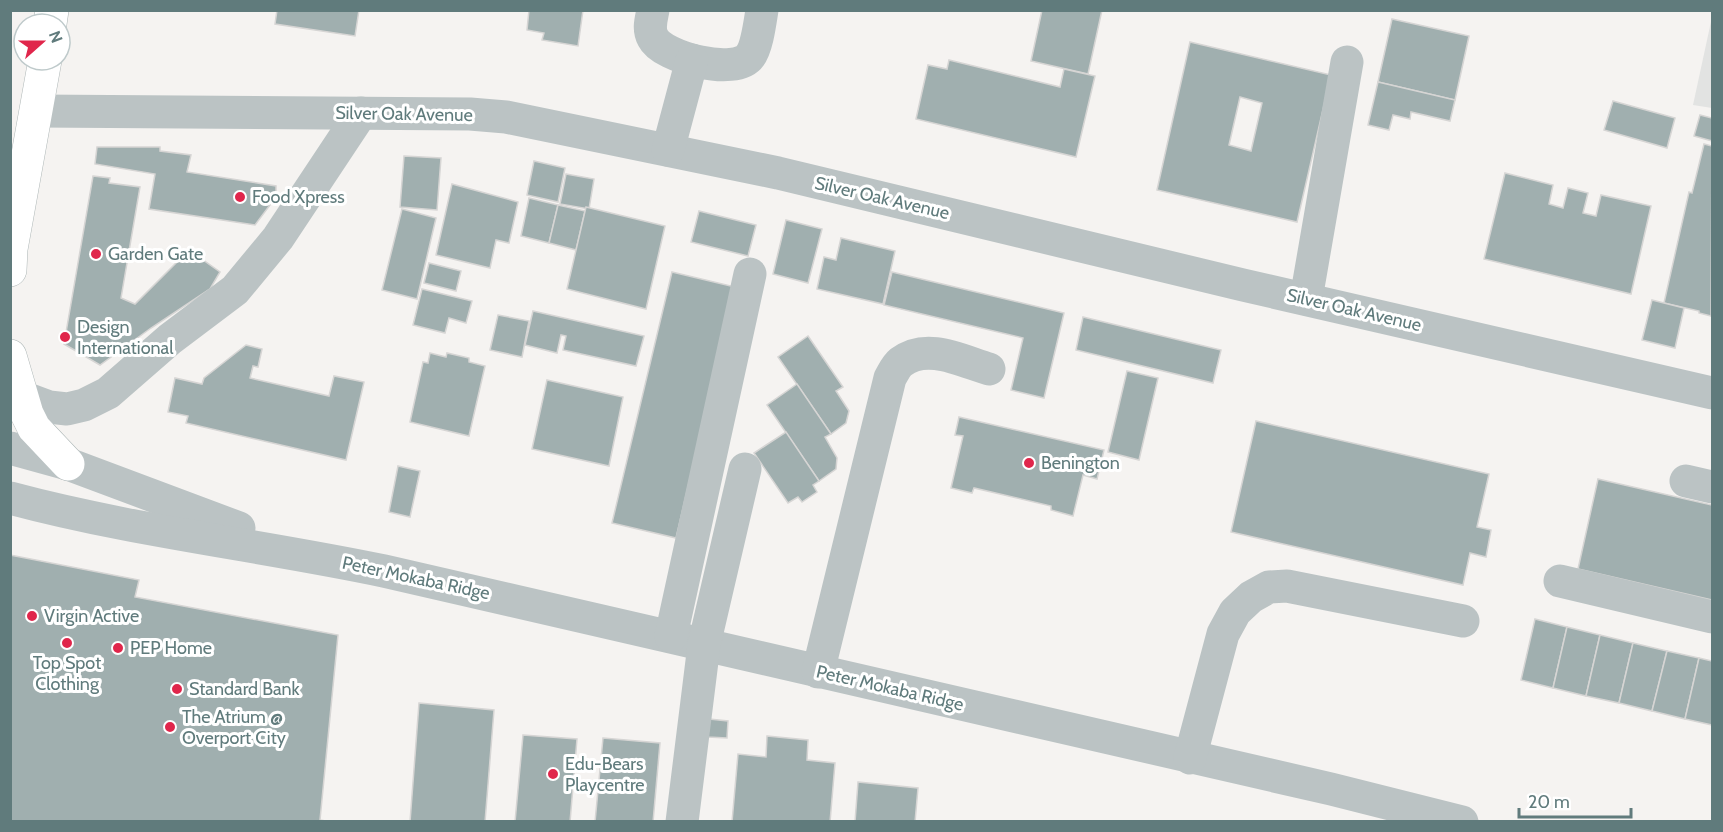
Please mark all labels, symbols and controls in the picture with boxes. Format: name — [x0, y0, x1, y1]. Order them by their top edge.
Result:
north arrow — [12, 12, 72, 72]
text: N — [45, 28, 66, 45]
street label: Silver Oak Avenue — [335, 102, 473, 126]
street label: Silver Oak Avenue — [813, 172, 951, 224]
place label: Food Xpress — [252, 186, 345, 208]
marker: Food Xpress — [233, 190, 247, 204]
place label: Garden Gate — [108, 243, 203, 265]
marker: Garden Gate — [89, 247, 103, 261]
street label: Silver Oak Avenue — [1285, 284, 1423, 336]
place label: Design International — [77, 316, 174, 359]
marker: Design International — [58, 330, 72, 344]
place label: Benington — [1041, 452, 1120, 474]
marker: Benington — [1022, 456, 1036, 470]
street label: Peter Mokaba Ridge — [340, 552, 492, 604]
place label: Virgin Active — [44, 605, 139, 627]
marker: Virgin Active — [25, 609, 39, 623]
marker: Top Spot Clothing — [60, 636, 74, 650]
place label: PEP Home — [130, 637, 212, 659]
marker: PEP Home — [111, 641, 125, 655]
place label: Top Spot Clothing — [33, 652, 101, 695]
street label: Peter Mokaba Ridge — [814, 660, 966, 716]
place label: Standard Bank — [189, 678, 301, 700]
marker: Standard Bank — [170, 682, 184, 696]
place label: The Atrium @ Overport City — [182, 706, 286, 749]
marker: The Atrium @ Overport City — [163, 720, 177, 734]
place label: Edu-Bears Playcentre — [565, 753, 645, 796]
marker: Edu-Bears Playcentre — [546, 767, 560, 781]
scale bar — [1519, 781, 1632, 819]
text: 20 m — [1528, 791, 1570, 813]

